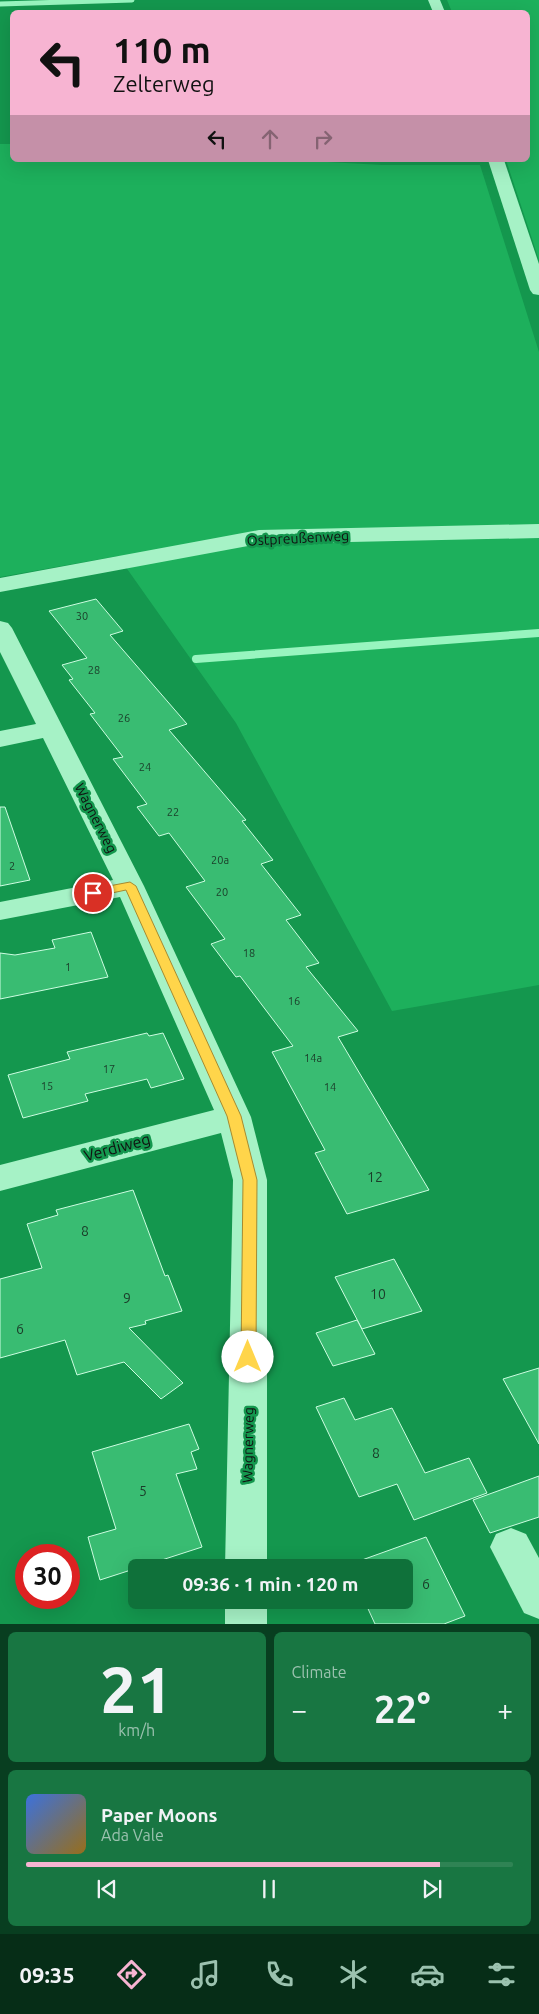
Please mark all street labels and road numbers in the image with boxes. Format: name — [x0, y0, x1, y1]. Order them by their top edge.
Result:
street label: Ostpreußenweg — [246, 527, 350, 549]
street label: Wagnerweg — [72, 781, 120, 855]
street label: Verdiweg — [82, 1129, 152, 1165]
street label: Wagnerweg — [239, 1407, 257, 1483]

